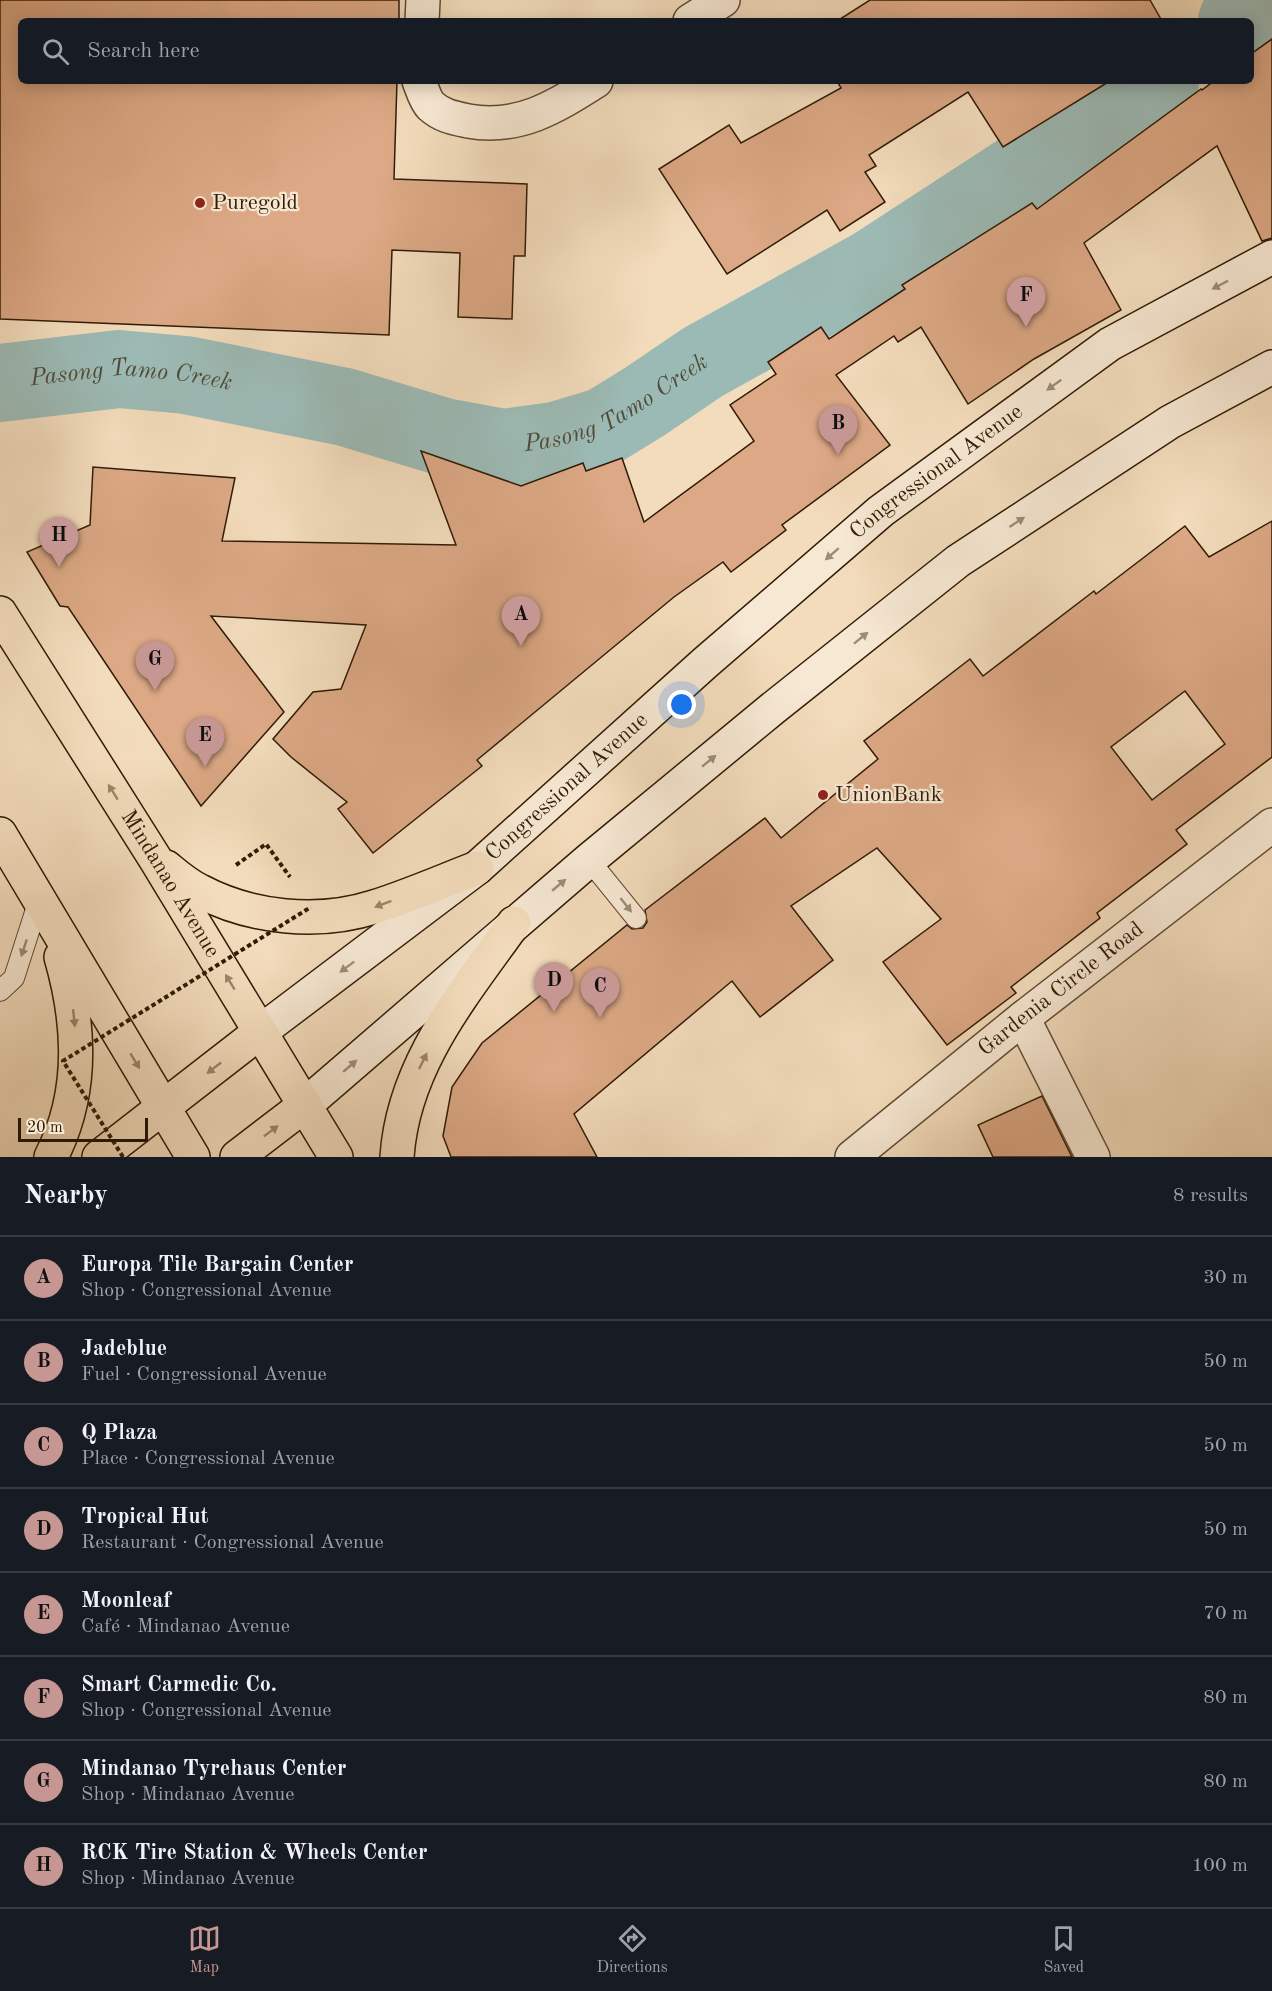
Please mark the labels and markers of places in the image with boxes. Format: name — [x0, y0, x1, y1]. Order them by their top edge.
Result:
place label: Puregold — [212, 192, 298, 214]
marker: Puregold — [193, 196, 207, 210]
pin: F — [1006, 278, 1046, 327]
pin: B — [818, 406, 858, 455]
pin: H — [40, 518, 78, 567]
pin: A — [502, 596, 540, 646]
pin: G — [136, 642, 174, 691]
pin: E — [186, 718, 224, 767]
place label: UnionBank — [835, 784, 942, 806]
marker: UnionBank — [816, 788, 830, 802]
pin: D — [534, 962, 574, 1012]
pin: C — [580, 968, 620, 1018]

